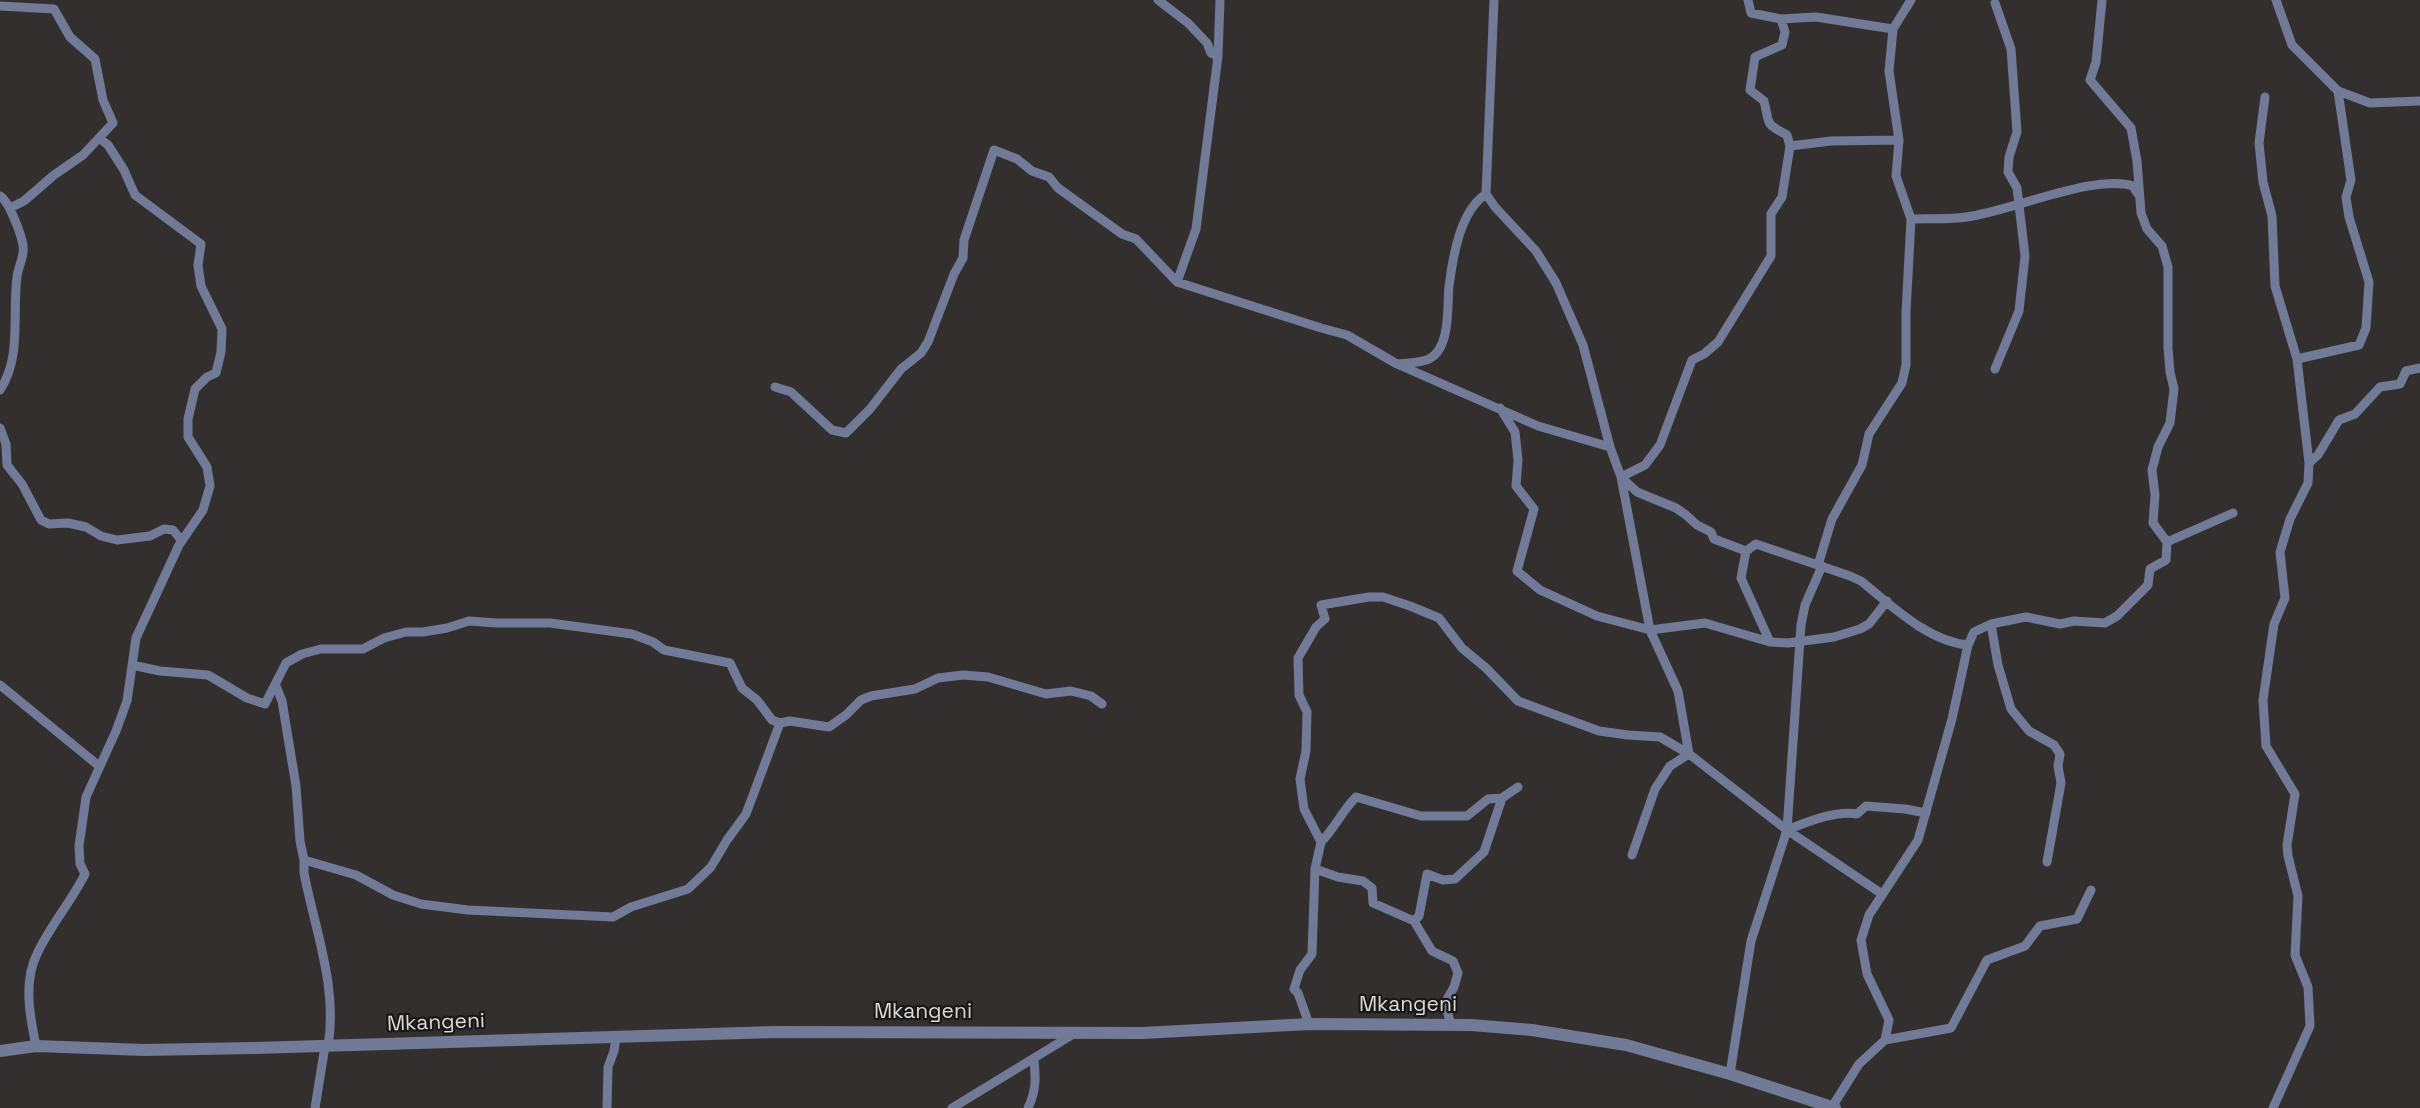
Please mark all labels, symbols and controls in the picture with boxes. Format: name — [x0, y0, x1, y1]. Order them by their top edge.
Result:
street label: Mkangeni — [1359, 992, 1457, 1018]
street label: Mkangeni — [874, 999, 972, 1025]
street label: Mkangeni — [387, 1009, 485, 1037]

